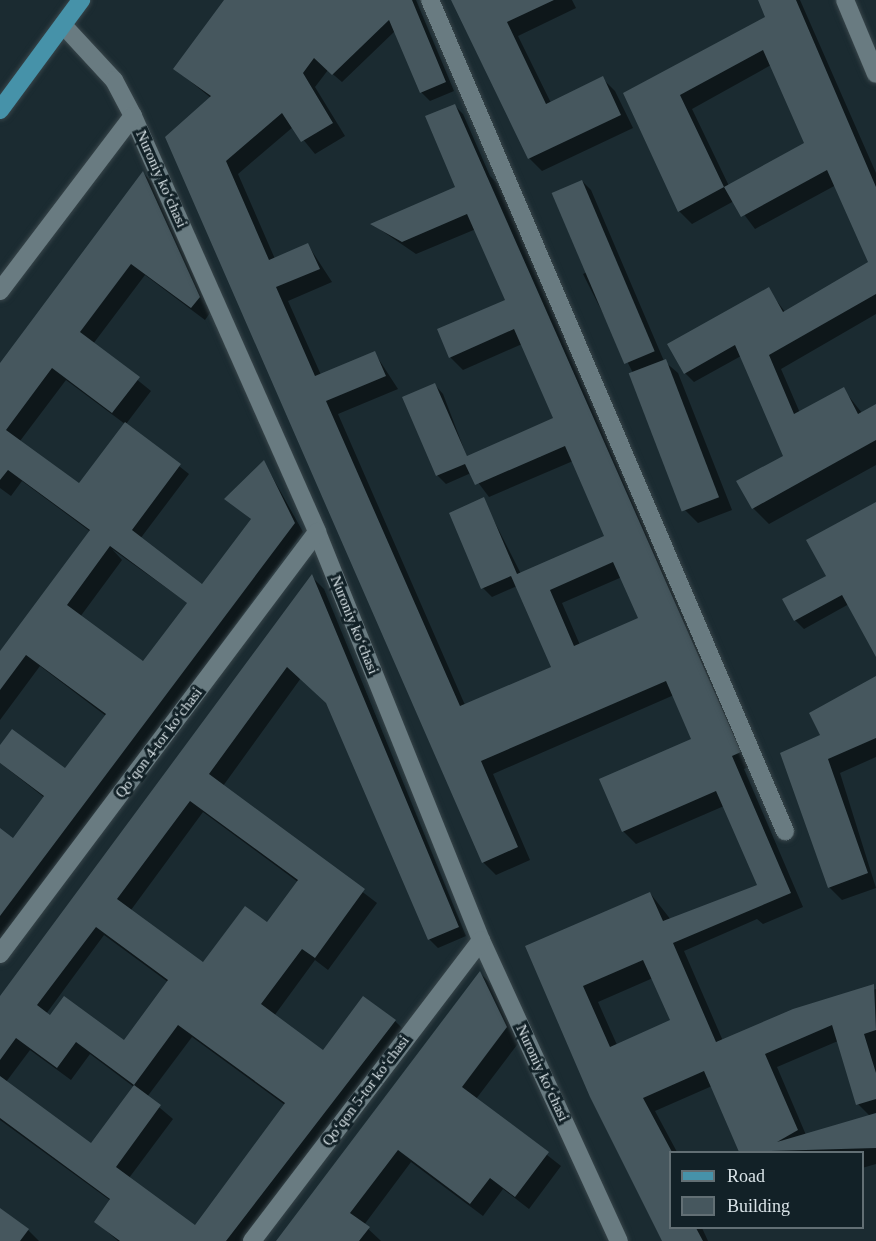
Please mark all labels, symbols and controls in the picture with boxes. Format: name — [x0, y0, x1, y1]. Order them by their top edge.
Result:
street label: Nuroniy koʻchasi — [132, 128, 190, 230]
street label: Nuroniy koʻchasi — [326, 573, 382, 677]
street label: Qoʻqon 4-tor koʻchasi — [112, 684, 206, 802]
street label: Nuroniy koʻchasi — [512, 1022, 572, 1124]
street label: Qoʻqon 5-tor koʻchasi — [319, 1032, 413, 1150]
legend — [669, 1151, 864, 1229]
text: Road — [727, 1166, 765, 1186]
text: Building — [727, 1196, 790, 1216]

